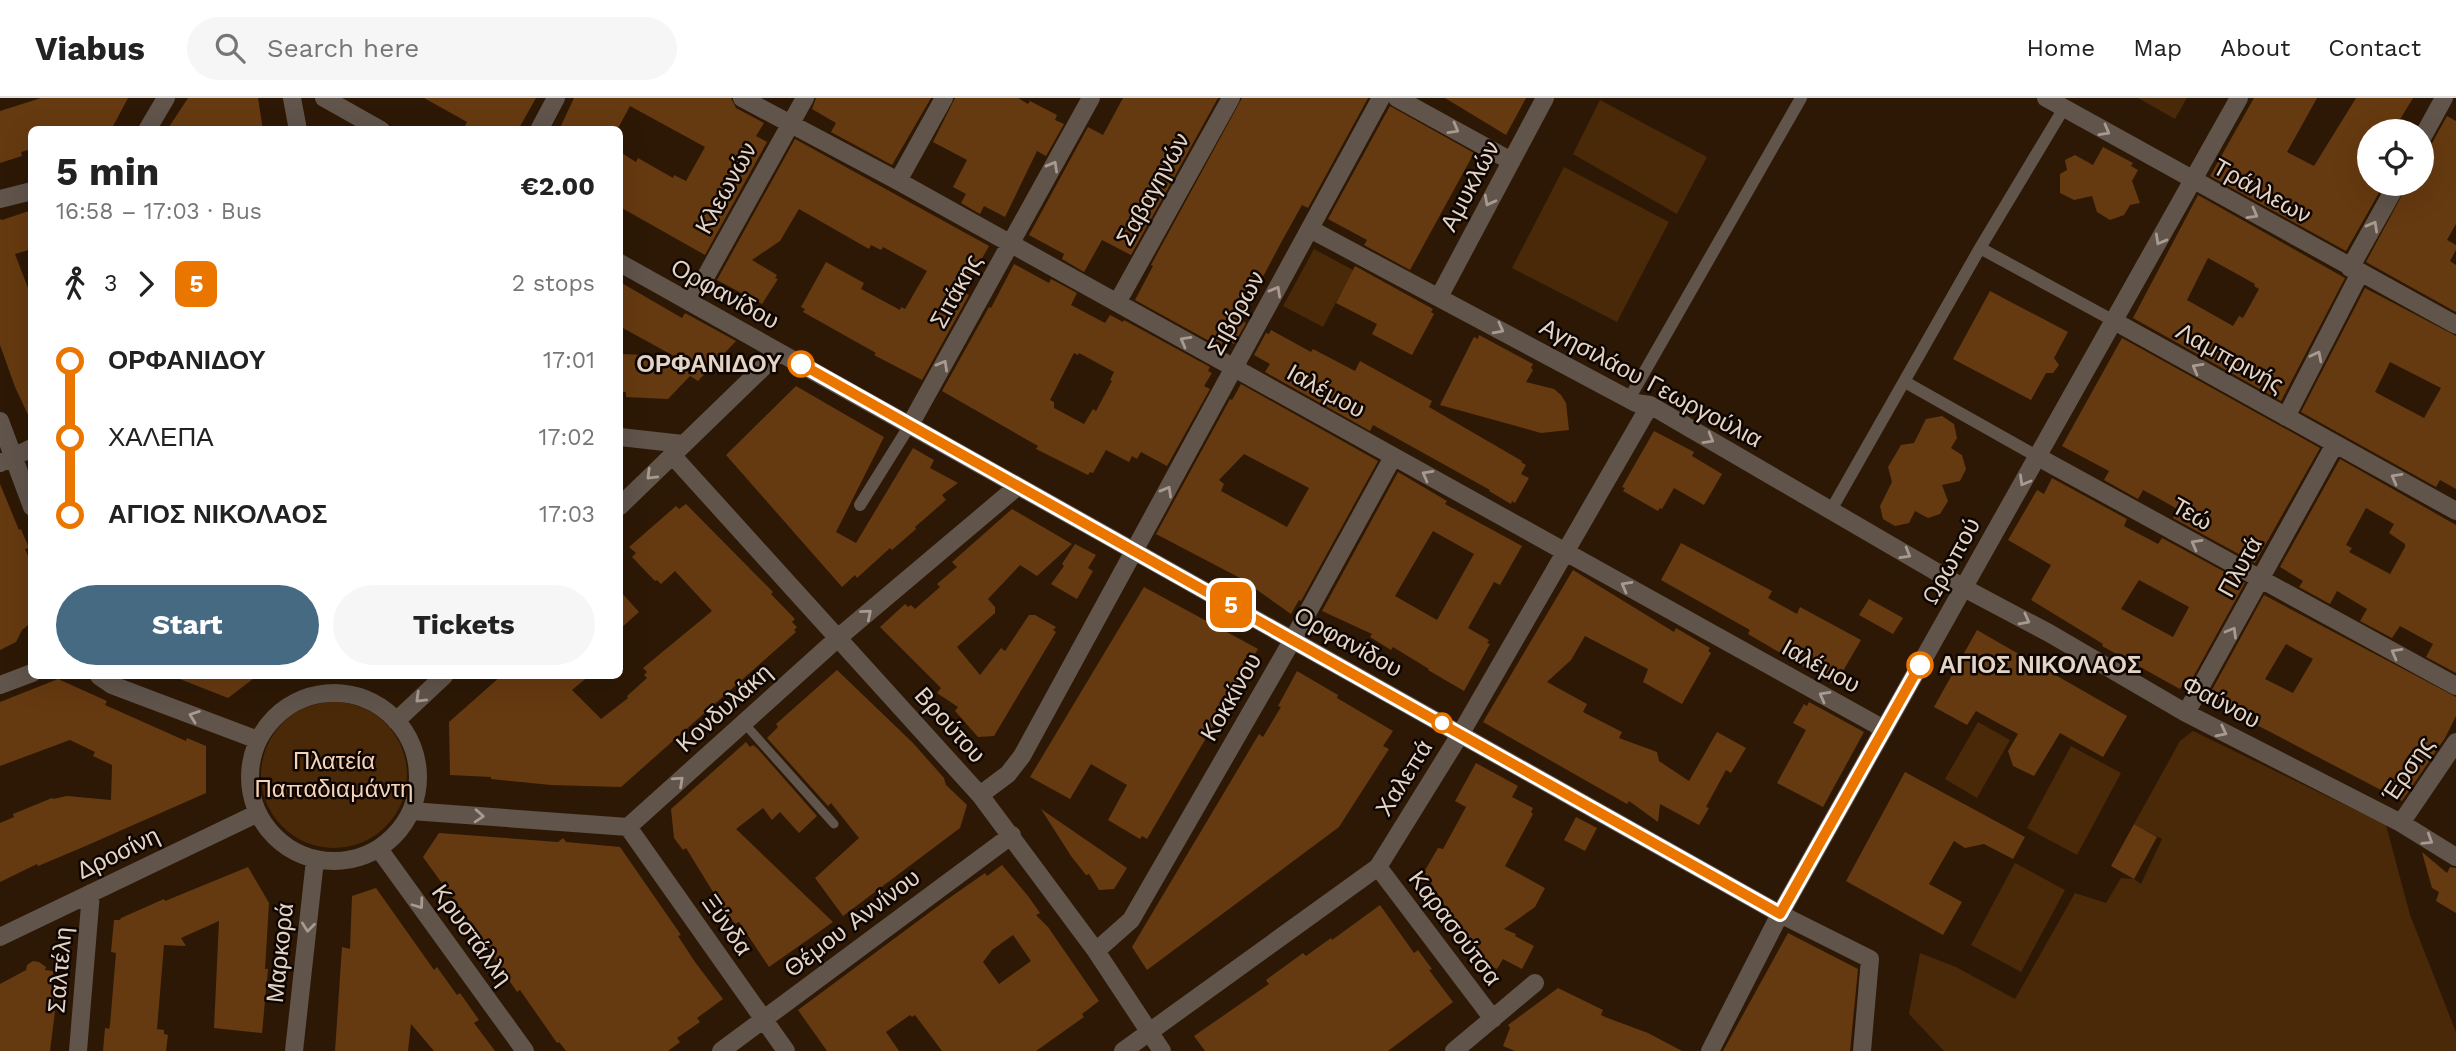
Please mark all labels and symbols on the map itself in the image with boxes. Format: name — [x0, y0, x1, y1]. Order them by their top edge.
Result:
one-way arrow — [1447, 121, 1459, 135]
one-way arrow — [2098, 123, 2111, 136]
street label: Σαβαγηνών — [1111, 128, 1195, 250]
street label: Αμυκλών — [1435, 136, 1505, 236]
street label: Κλεωνών — [689, 137, 763, 239]
street label: Τράλλεων — [2208, 153, 2316, 229]
one-way arrow — [1045, 161, 1058, 174]
one-way arrow — [1484, 194, 1498, 206]
one-way arrow — [2246, 206, 2258, 219]
one-way arrow — [2365, 221, 2379, 233]
one-way arrow — [2155, 233, 2168, 245]
street label: Σιτάκης — [924, 249, 988, 333]
street label: Ορφανίδου — [666, 253, 784, 335]
street label: Σιβόρων — [1202, 266, 1270, 360]
one-way arrow — [1268, 286, 1281, 298]
street label: Αγησιλάου Γεωργούλια — [1535, 313, 1767, 453]
street label: Λαμπρινής — [2171, 317, 2289, 399]
one-way arrow — [1492, 321, 1504, 335]
one-way arrow — [1180, 336, 1192, 349]
place label: ΟΡΦΑΝΙΔΟΥ — [636, 350, 782, 378]
marker: ΟΡΦΑΝΙΔΟΥ — [788, 351, 814, 377]
one-way arrow — [2309, 351, 2323, 364]
street label: Ιαλέμου — [1282, 358, 1370, 424]
one-way arrow — [935, 360, 948, 373]
one-way arrow — [2192, 363, 2205, 376]
one-way arrow — [1702, 431, 1715, 444]
one-way arrow — [646, 467, 659, 480]
one-way arrow — [1422, 470, 1434, 483]
one-way arrow — [2391, 473, 2404, 486]
one-way arrow — [2019, 474, 2032, 486]
one-way arrow — [1159, 485, 1172, 498]
street label: Τεώ — [2167, 492, 2217, 536]
street label: Ωρωπού — [1916, 513, 1986, 609]
street label: Πλυτά — [2212, 532, 2268, 602]
one-way arrow — [2191, 539, 2204, 552]
one-way arrow — [1898, 545, 1911, 558]
one-way arrow — [1620, 581, 1633, 594]
line badge: 5 — [1208, 582, 1254, 628]
street label: Ορφανίδου — [1289, 601, 1407, 683]
one-way arrow — [859, 610, 872, 622]
one-way arrow — [2017, 611, 2030, 625]
one-way arrow — [2224, 627, 2237, 640]
street label: Ιαλέμου — [1777, 633, 1865, 699]
street label: Κοκκίνου — [1195, 648, 1267, 746]
one-way arrow — [2391, 648, 2403, 661]
place label: ΑΓΙΟΣ ΝΙΚΟΛΑΟΣ — [1939, 651, 2141, 679]
marker: ΑΓΙΟΣ ΝΙΚΟΛΑΟΣ — [1907, 652, 1933, 678]
street label: Κονδυλάκη — [671, 658, 777, 758]
street label: Φαύνου — [2177, 670, 2265, 734]
street label: Βρούτου — [909, 682, 991, 768]
one-way arrow — [415, 690, 428, 703]
one-way arrow — [1819, 691, 1832, 704]
one-way arrow — [189, 710, 201, 724]
unlabelled marker — [1432, 713, 1452, 733]
one-way arrow — [2215, 723, 2228, 737]
street label: Έρσης — [2376, 731, 2440, 808]
street label: Χαλεπά — [1370, 735, 1438, 821]
park label: Πλατεία Παπαδιαμάντη — [255, 747, 413, 803]
one-way arrow — [671, 777, 684, 789]
one-way arrow — [474, 808, 485, 823]
street label: Δροσίνη — [72, 821, 164, 885]
one-way arrow — [2421, 831, 2434, 844]
street label: Θέμου Αννίνου — [779, 863, 925, 983]
street label: Καρασούτσα — [1403, 865, 1507, 991]
street label: Κρυστάλλη — [426, 879, 518, 991]
street label: Ξύνδα — [696, 889, 758, 961]
one-way arrow — [411, 896, 423, 909]
street label: Μαρκορά — [261, 902, 299, 1004]
one-way arrow — [300, 922, 315, 933]
street label: Σαλτέλη — [42, 926, 78, 1014]

